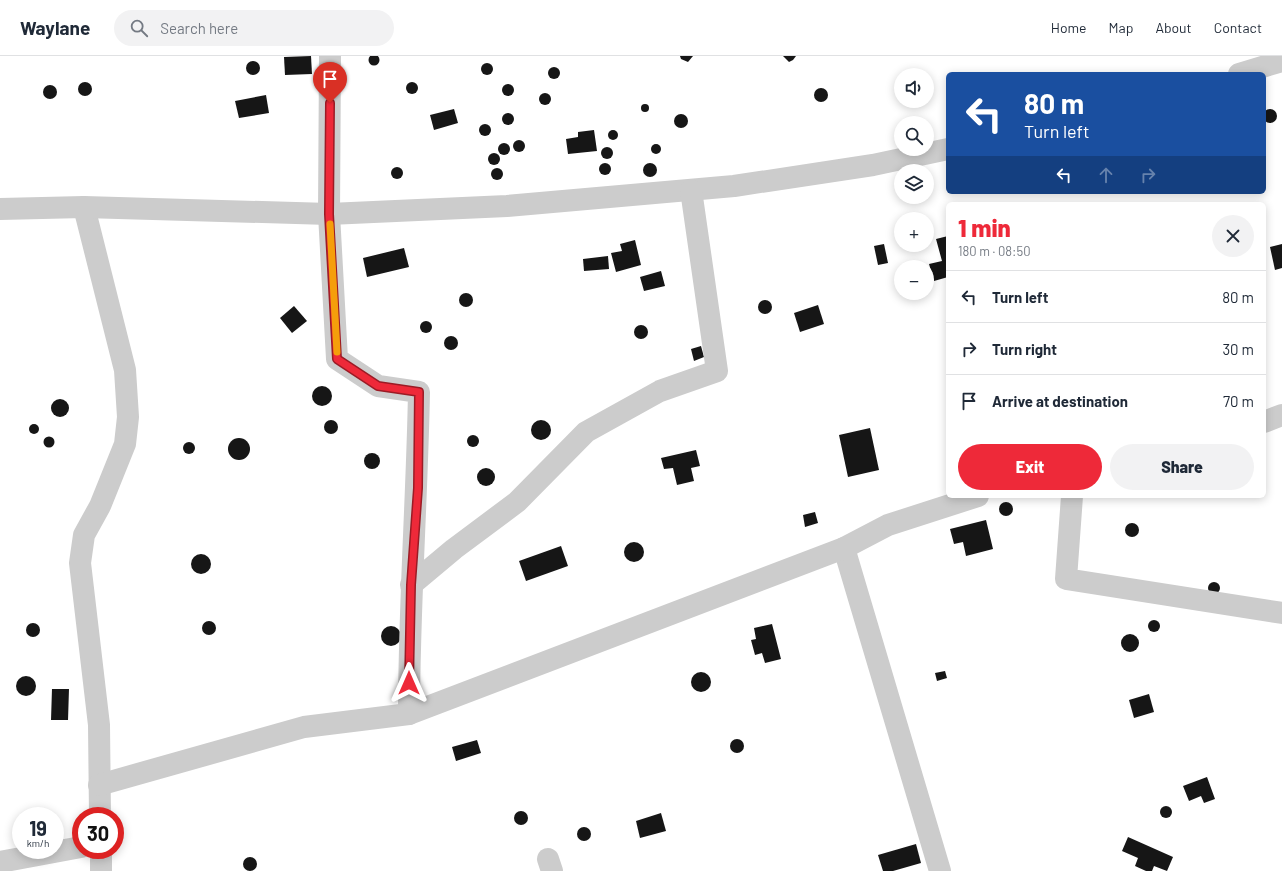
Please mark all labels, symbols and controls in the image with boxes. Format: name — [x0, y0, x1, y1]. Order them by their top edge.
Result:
search box — [114, 10, 394, 46]
text: Waylane — [20, 16, 90, 39]
icon: search — [128, 17, 150, 39]
text: Search here — [160, 19, 238, 37]
text: Home — [1051, 19, 1087, 36]
text: Map — [1109, 19, 1133, 36]
text: About — [1155, 19, 1192, 36]
text: Contact — [1214, 19, 1262, 36]
pin — [313, 62, 347, 103]
icon: arrive — [319, 68, 341, 90]
map controls — [894, 68, 934, 300]
button: sound — [894, 68, 934, 108]
text: 80 m — [1024, 86, 1084, 120]
icon: left — [958, 88, 1010, 140]
button: search — [894, 116, 934, 156]
text: Turn left — [1024, 120, 1090, 142]
button: layers — [894, 164, 934, 204]
icon: left — [1053, 164, 1075, 186]
icon: ahead — [1095, 164, 1117, 186]
icon: right — [1137, 164, 1159, 186]
button: + — [894, 212, 934, 252]
text: 1 min — [958, 213, 1011, 242]
button: close — [1212, 215, 1254, 257]
text: 180 m · 08:50 — [958, 243, 1031, 259]
button: − — [894, 260, 934, 300]
icon: left — [958, 286, 980, 308]
text: Turn left — [992, 288, 1048, 306]
text: 80 m — [1222, 288, 1254, 306]
icon: right — [958, 338, 980, 360]
text: Turn right — [992, 340, 1057, 358]
text: 30 m — [1222, 340, 1254, 358]
icon: arrive — [958, 390, 980, 412]
text: Arrive at destination — [992, 392, 1128, 410]
text: 70 m — [1223, 392, 1254, 410]
button: Exit — [958, 444, 1102, 490]
button: Share — [1110, 444, 1254, 490]
position arrow — [388, 662, 430, 704]
speed limit sign: 30 — [72, 807, 124, 859]
text: 19 — [29, 816, 47, 840]
text: km/h — [27, 837, 49, 849]

